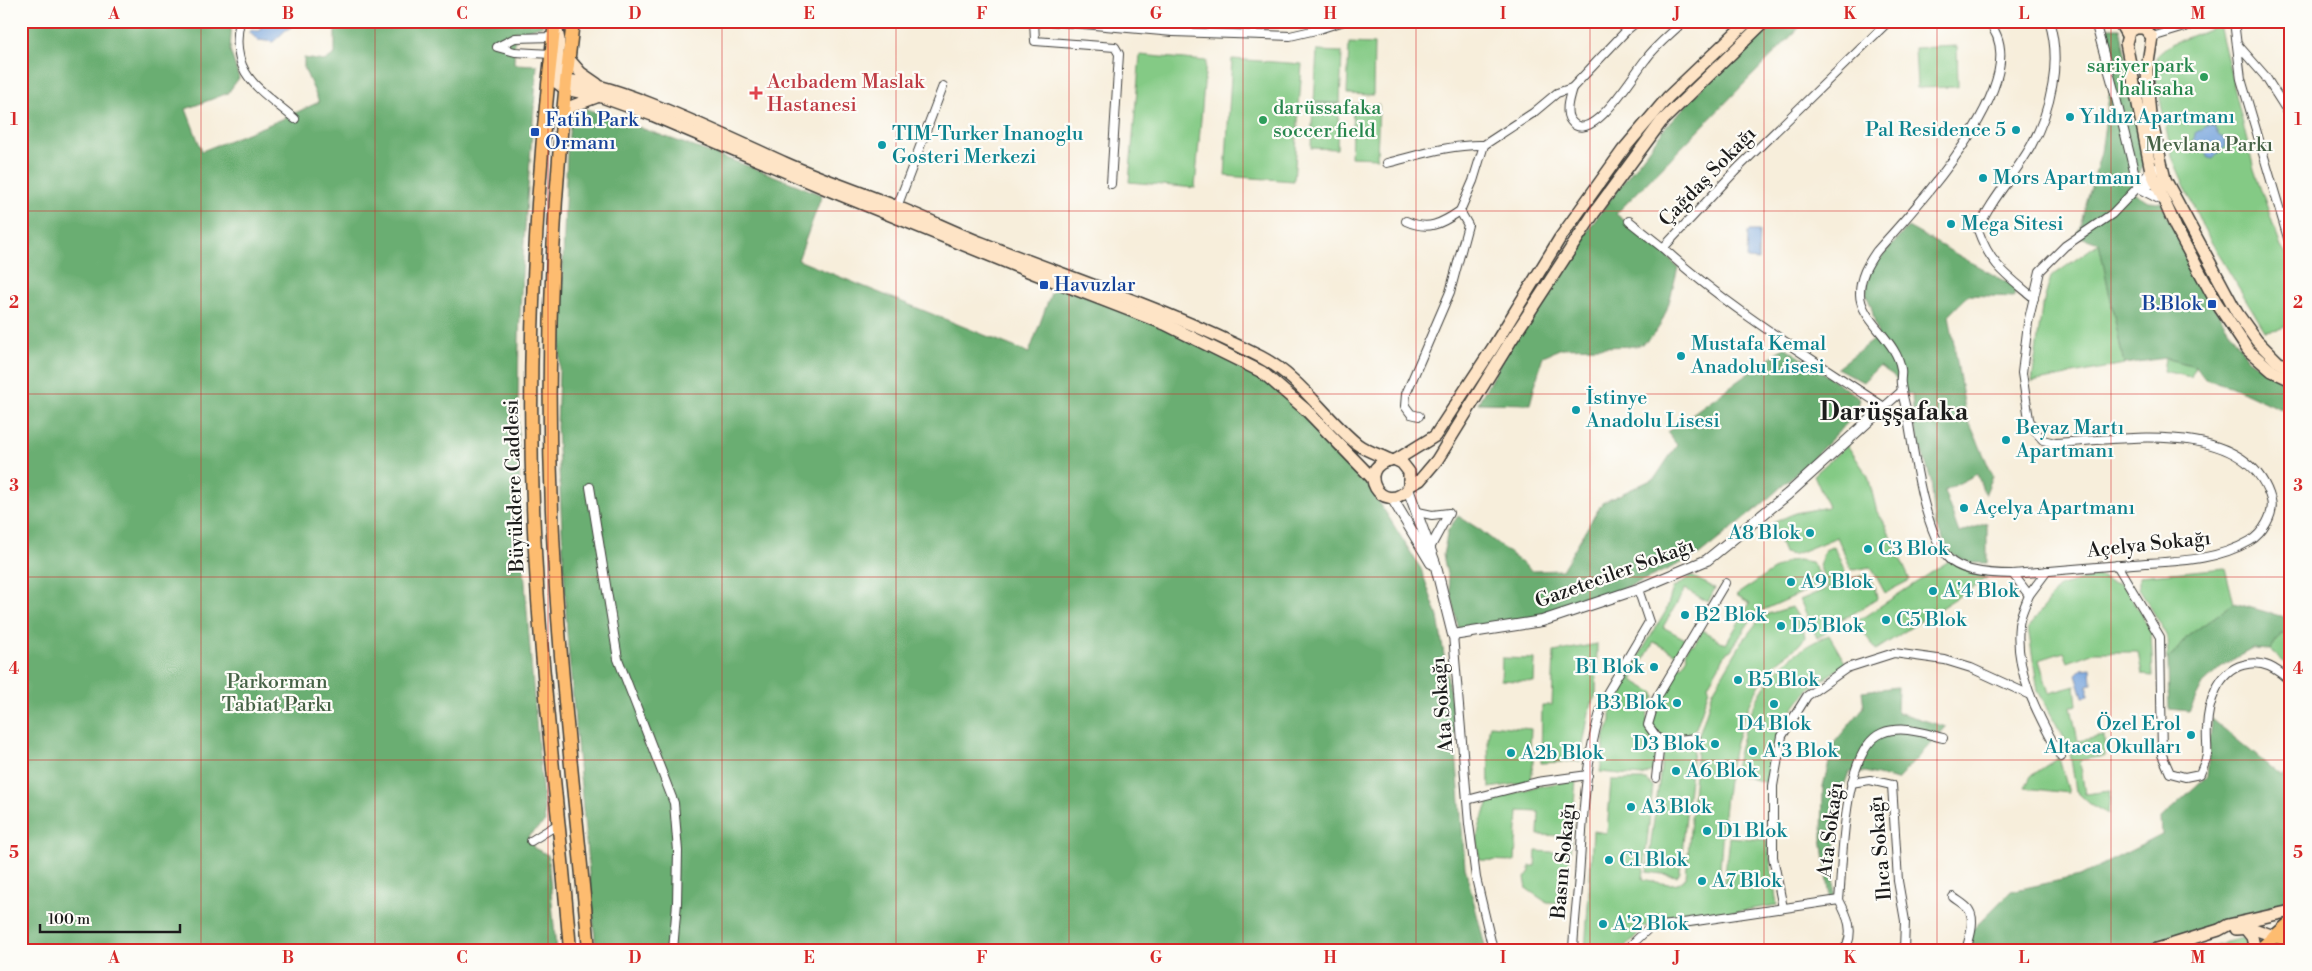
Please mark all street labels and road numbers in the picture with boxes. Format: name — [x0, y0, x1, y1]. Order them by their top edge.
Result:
street label: Çağdaş Sokağı — [1654, 121, 1762, 232]
street label: Büyükdere Caddesi — [499, 399, 531, 574]
street label: Açelya Sokağı — [2085, 526, 2212, 564]
street label: Gazeteciler Sokağı — [1532, 533, 1699, 614]
street label: Ata Sokağı — [1426, 656, 1460, 755]
street label: Ata Sokağı — [1813, 780, 1849, 880]
street label: Ilıca Sokağı — [1864, 794, 1898, 902]
street label: Basın Sokağı — [1546, 802, 1582, 921]

